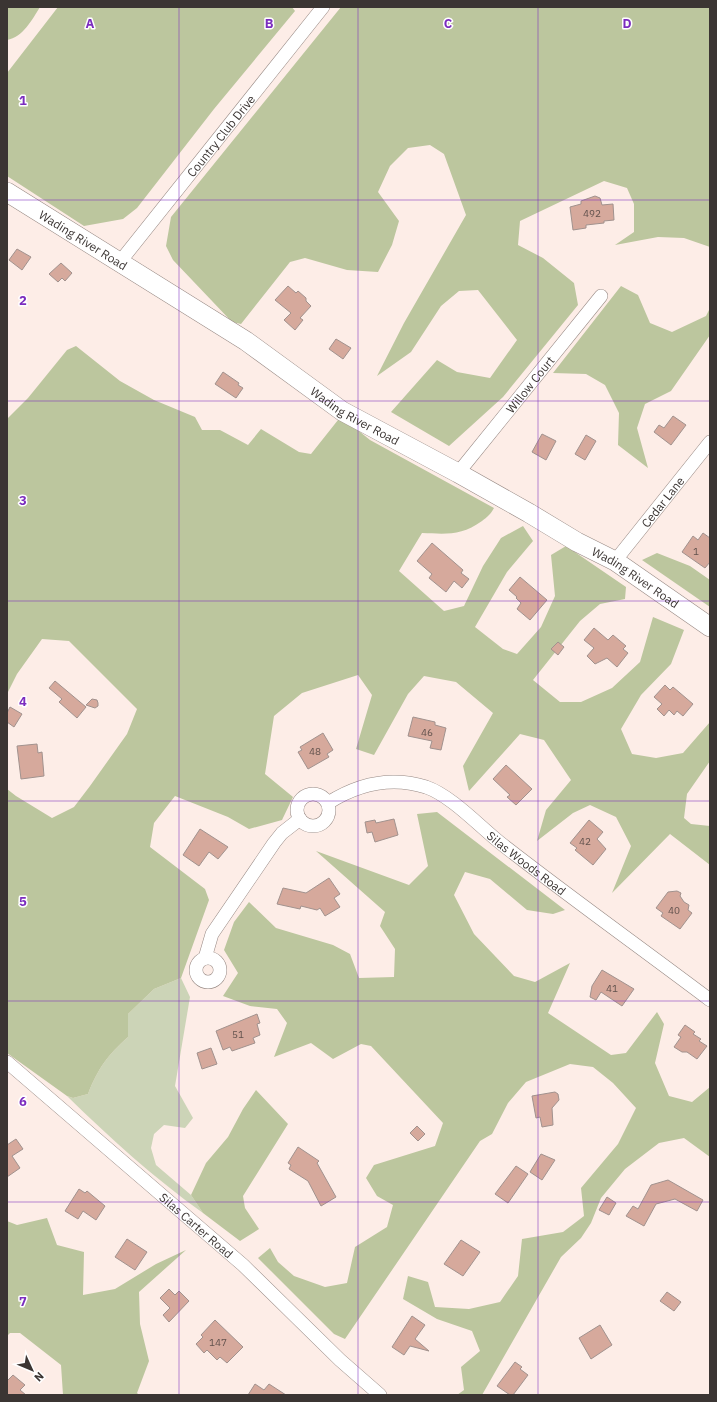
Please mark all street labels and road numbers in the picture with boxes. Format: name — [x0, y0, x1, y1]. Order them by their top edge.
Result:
street label: Country Club Drive — [183, 91, 258, 180]
street label: Wading River Road — [37, 207, 130, 273]
street label: Willow Court — [502, 353, 557, 416]
street label: Wading River Road — [308, 383, 402, 448]
street label: Cedar Lane — [638, 473, 687, 530]
street label: Wading River Road — [590, 543, 682, 611]
street label: Silas Woods Road — [484, 828, 569, 898]
street label: Silas Carter Road — [157, 1189, 236, 1261]

